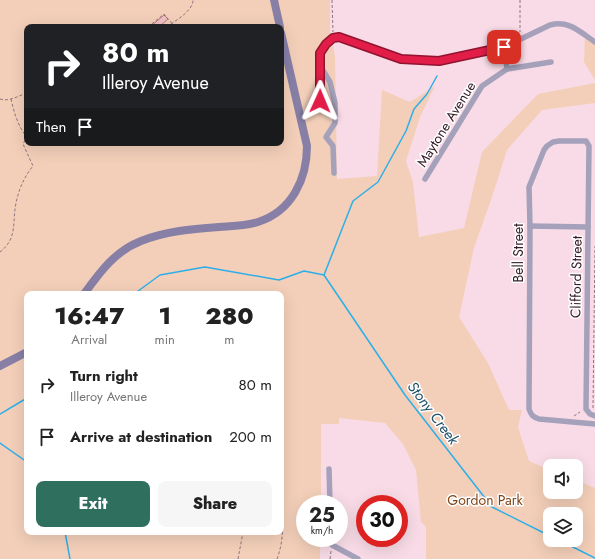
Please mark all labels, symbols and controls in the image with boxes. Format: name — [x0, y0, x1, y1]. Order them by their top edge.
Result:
pin — [487, 30, 521, 64]
text: 80 m — [102, 32, 169, 73]
icon: arrive — [493, 36, 515, 58]
icon: right — [36, 40, 88, 92]
text: Illeroy Avenue — [102, 70, 209, 96]
street label: Maytone Avenue — [412, 77, 480, 171]
position arrow — [299, 80, 341, 122]
text: Then — [36, 116, 66, 138]
icon: arrive — [74, 116, 96, 138]
street label: Bell Street — [508, 223, 528, 283]
street label: Clifford Street — [565, 235, 587, 318]
text: 16:47 — [54, 298, 124, 333]
text: 1 — [158, 298, 171, 333]
text: 280 — [205, 298, 254, 333]
text: Arrival — [71, 330, 107, 349]
text: min — [155, 330, 175, 349]
text: m — [224, 330, 235, 349]
text: Turn right — [70, 365, 138, 387]
icon: right — [36, 374, 58, 396]
text: 80 m — [239, 374, 272, 396]
water label: Stony Creek — [402, 377, 464, 450]
text: Illeroy Avenue — [70, 387, 147, 406]
icon: arrive — [36, 426, 58, 448]
text: Arrive at destination — [70, 426, 212, 448]
text: 200 m — [229, 426, 272, 448]
map controls — [543, 459, 583, 547]
button: sound — [543, 459, 583, 499]
button: Exit — [36, 481, 150, 527]
button: Share — [158, 481, 272, 527]
park label: Gordon Park — [447, 490, 524, 510]
speed limit sign: 30 — [356, 495, 408, 547]
text: 25 — [309, 501, 335, 530]
button: layers — [543, 507, 583, 547]
text: km/h — [311, 523, 333, 538]

